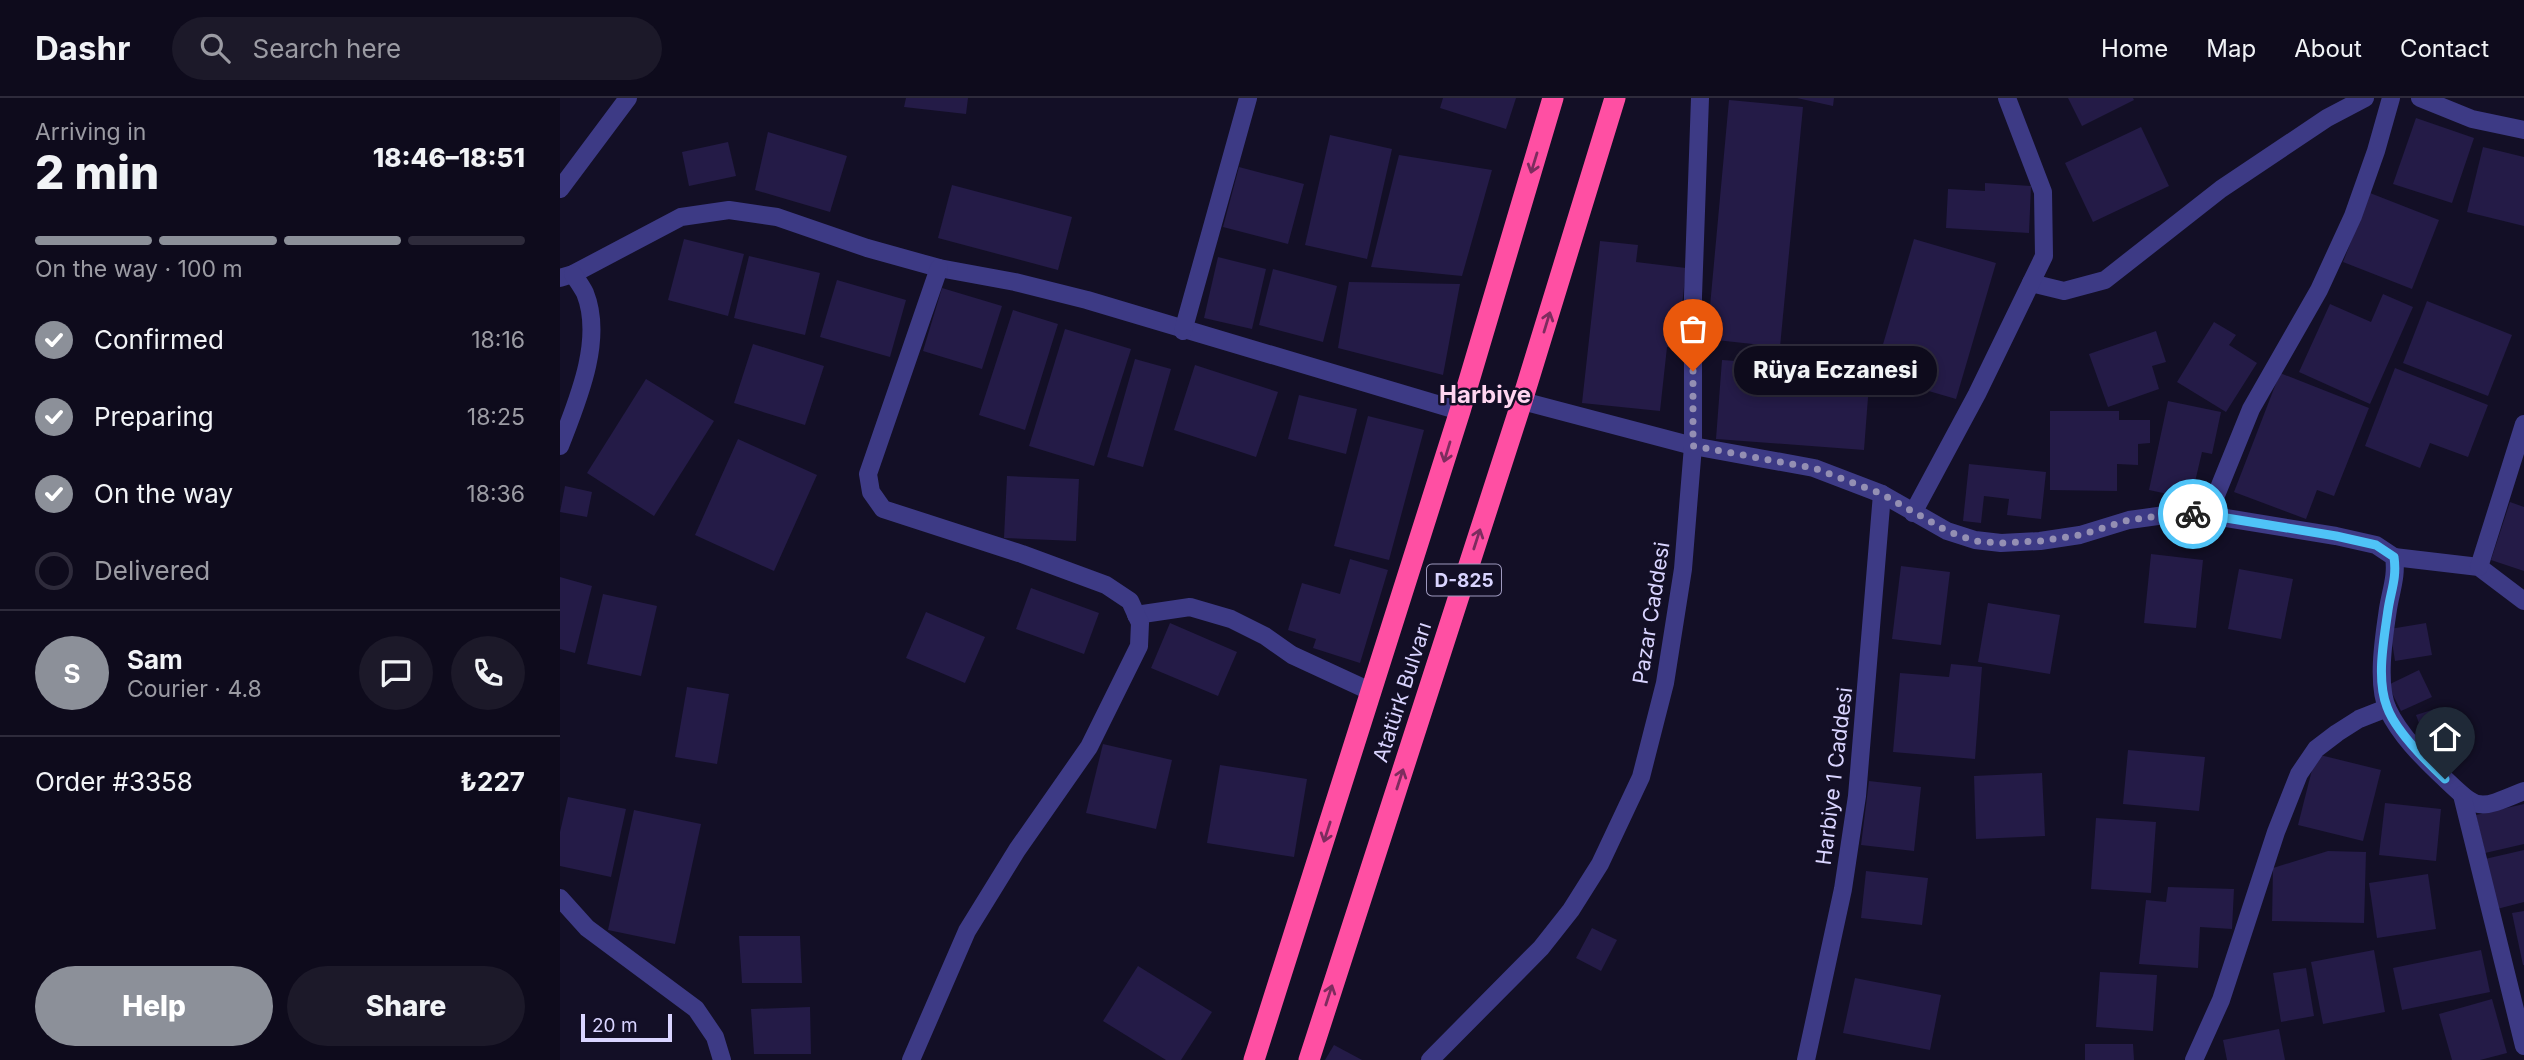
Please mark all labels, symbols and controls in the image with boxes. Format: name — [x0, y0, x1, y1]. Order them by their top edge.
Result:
search box — [172, 17, 662, 80]
text: Dashr — [35, 28, 130, 68]
icon: search — [196, 29, 234, 67]
text: Search here — [252, 33, 401, 64]
text: Home — [2101, 34, 2168, 63]
text: Map — [2206, 34, 2256, 63]
text: About — [2294, 34, 2362, 63]
text: Contact — [2400, 34, 2489, 63]
text: Arriving in — [35, 118, 146, 146]
text: 18:46–18:51 — [373, 142, 525, 173]
text: 2 min — [35, 144, 159, 200]
one-way arrow — [1526, 152, 1539, 174]
text: On the way · 100 m — [35, 255, 243, 283]
pin — [1663, 299, 1723, 371]
icon: bag — [1674, 310, 1712, 348]
one-way arrow — [1541, 311, 1554, 333]
icon: check — [35, 321, 73, 359]
text: Confirmed — [94, 324, 224, 355]
text: 18:16 — [471, 326, 525, 354]
callout: Rüya Eczanesi — [1735, 346, 1938, 396]
text: Rüya Eczanesi — [1753, 356, 1918, 384]
district label: Harbiye — [1439, 380, 1531, 409]
icon: check — [35, 398, 73, 436]
text: Preparing — [94, 401, 214, 432]
text: 18:25 — [467, 403, 525, 431]
one-way arrow — [1440, 440, 1452, 462]
icon: check — [35, 475, 73, 513]
text: On the way — [94, 478, 233, 509]
courier — [2158, 479, 2228, 549]
text: 18:36 — [466, 480, 525, 508]
icon: bike — [2174, 495, 2212, 533]
one-way arrow — [1472, 528, 1485, 550]
street label: Pazar Caddesi — [1627, 540, 1675, 686]
text: Delivered — [94, 555, 210, 586]
road number: D-825 — [1427, 565, 1501, 596]
street label: Atatürk Bulvarı — [1368, 619, 1436, 765]
button: chat — [359, 636, 433, 710]
button: phone — [451, 636, 525, 710]
text: Sam — [127, 644, 183, 675]
text: S — [63, 658, 81, 689]
text: Courier · 4.8 — [127, 675, 262, 703]
street label: Harbiye 1 Caddesi — [1811, 686, 1857, 866]
pin — [2415, 707, 2475, 779]
icon: home — [2426, 718, 2464, 756]
text: Order #3358 — [35, 766, 193, 797]
text: ₺227 — [460, 766, 525, 797]
one-way arrow — [1394, 768, 1407, 790]
one-way arrow — [1320, 821, 1333, 843]
button: Help — [35, 966, 273, 1046]
button: Share — [287, 966, 525, 1046]
one-way arrow — [1324, 984, 1337, 1006]
scale bar — [581, 1011, 672, 1043]
text: 20 m — [592, 1014, 638, 1037]

